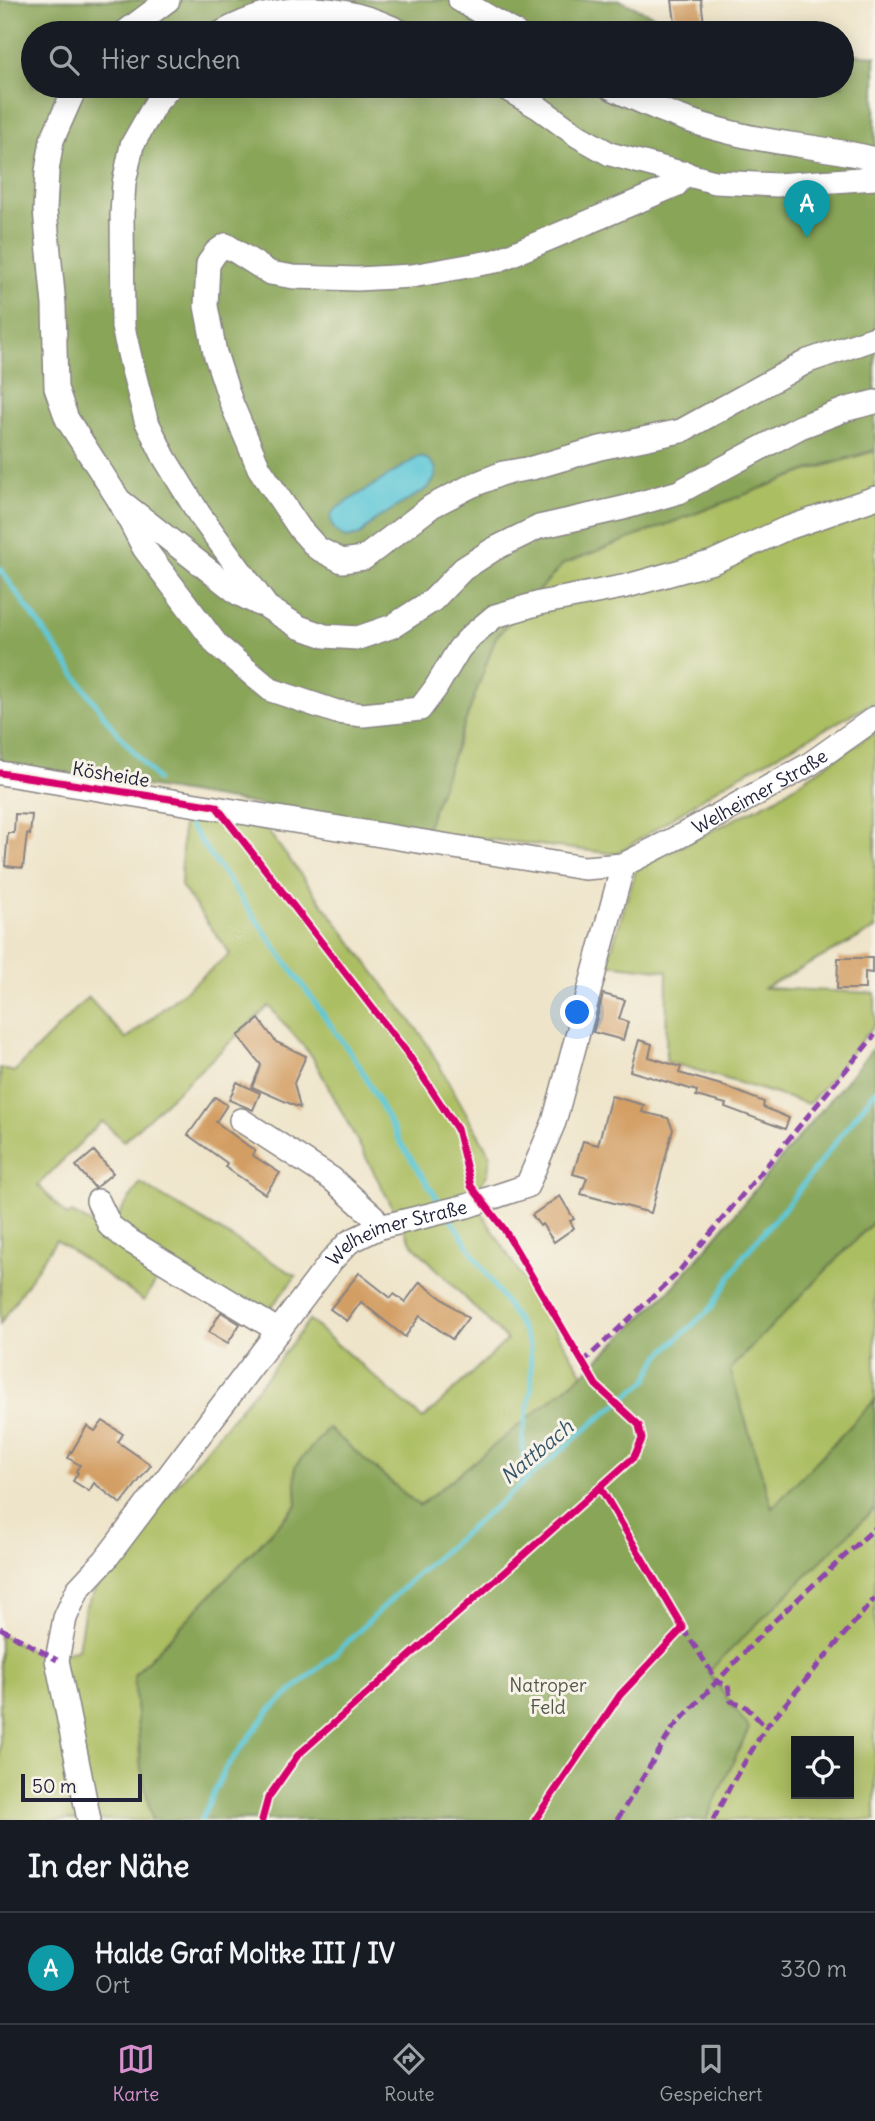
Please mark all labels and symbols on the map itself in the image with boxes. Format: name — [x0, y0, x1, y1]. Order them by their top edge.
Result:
pin: A — [784, 180, 830, 238]
street label: Welheimer Straße — [688, 744, 832, 839]
street label: Kösheide — [71, 756, 151, 792]
your location — [560, 995, 594, 1029]
street label: Welheimer Straße — [321, 1194, 469, 1271]
water label: Nattbach — [495, 1413, 579, 1490]
park label: Natroper Feld — [509, 1673, 587, 1719]
scale bar — [21, 1771, 142, 1803]

